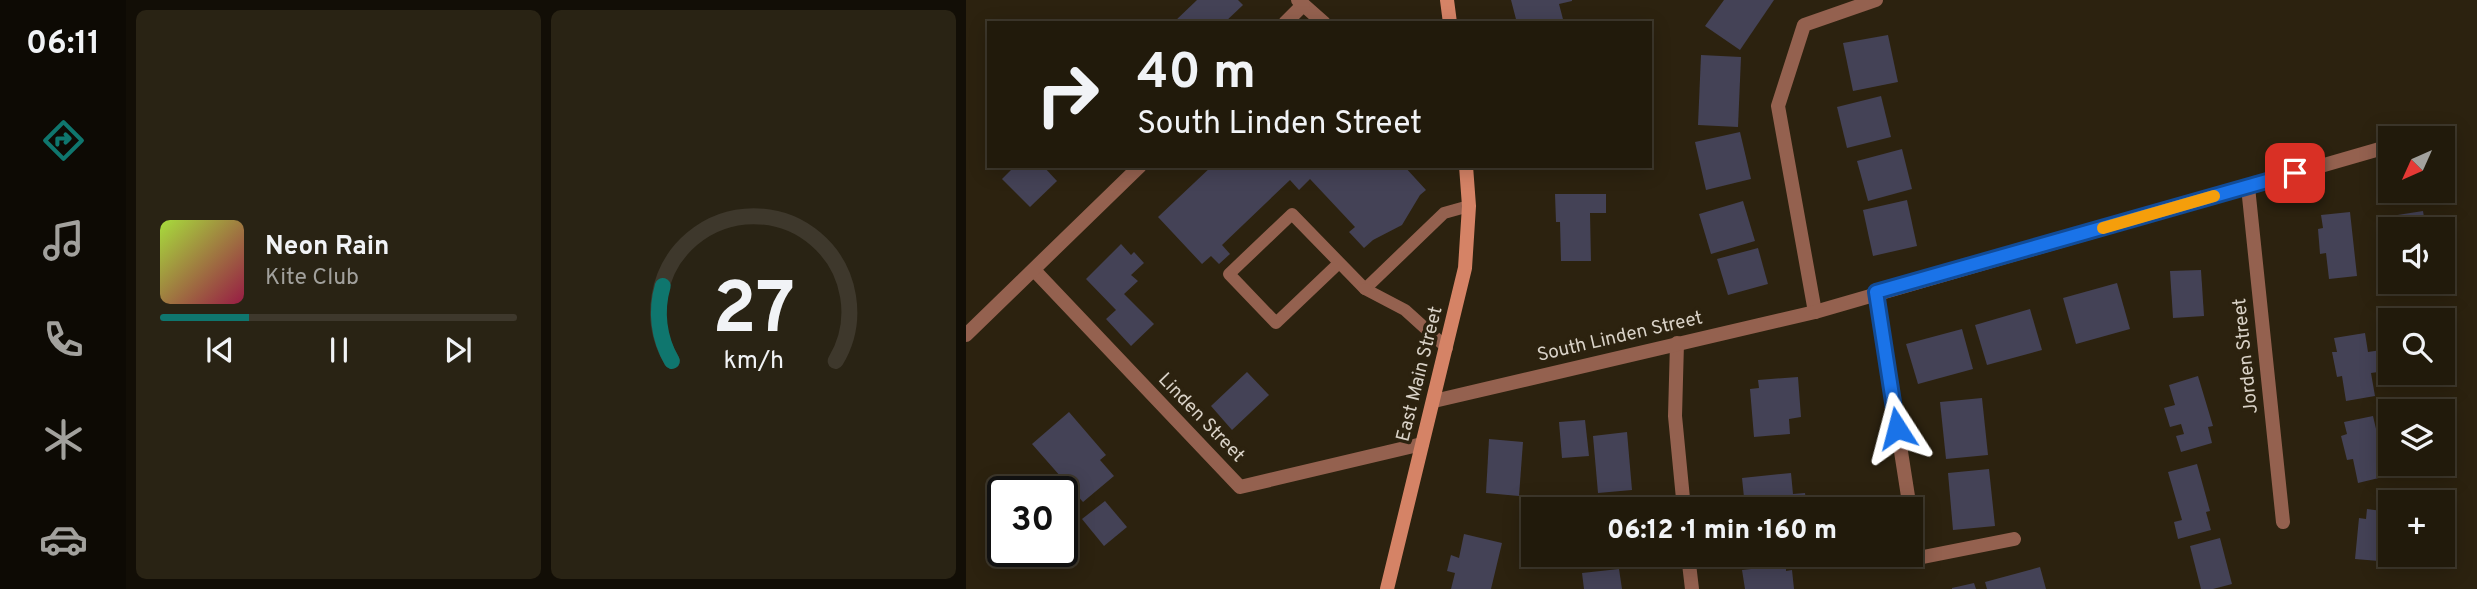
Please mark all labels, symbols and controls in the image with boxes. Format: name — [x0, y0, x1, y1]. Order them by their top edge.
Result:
text: 06:11 — [26, 25, 100, 65]
text: 40 m — [1137, 44, 1256, 106]
icon: right — [1022, 49, 1113, 140]
text: South Linden Street — [1137, 105, 1422, 145]
icon: directions — [39, 116, 88, 165]
north arrow — [2378, 126, 2455, 203]
map controls — [2378, 126, 2455, 567]
pin — [2265, 143, 2325, 203]
icon: arrive — [2276, 154, 2314, 192]
icon: music — [39, 216, 88, 265]
button: sound — [2378, 217, 2455, 294]
text: Neon Rain — [265, 231, 390, 264]
text: Kite Club — [265, 264, 359, 293]
text: 27 — [712, 267, 795, 359]
street label: Jorden Street — [2228, 297, 2264, 415]
street label: East Main Street — [1392, 304, 1448, 444]
street label: South Linden Street — [1535, 306, 1705, 368]
button: search — [2378, 308, 2455, 385]
icon: phone — [39, 315, 88, 364]
icon: previous — [201, 331, 239, 369]
icon: pause — [320, 331, 358, 369]
icon: next — [439, 331, 477, 369]
text: km/h — [723, 345, 784, 377]
street label: Linden Street — [1152, 368, 1250, 468]
position arrow — [1860, 391, 1934, 465]
button: layers — [2378, 399, 2455, 476]
icon: climate — [39, 415, 88, 464]
speed limit sign: 30 — [987, 476, 1078, 567]
button: + — [2378, 490, 2455, 567]
icon: car — [39, 515, 88, 564]
text: 06:12 · 1 min · 160 m — [1607, 515, 1837, 548]

